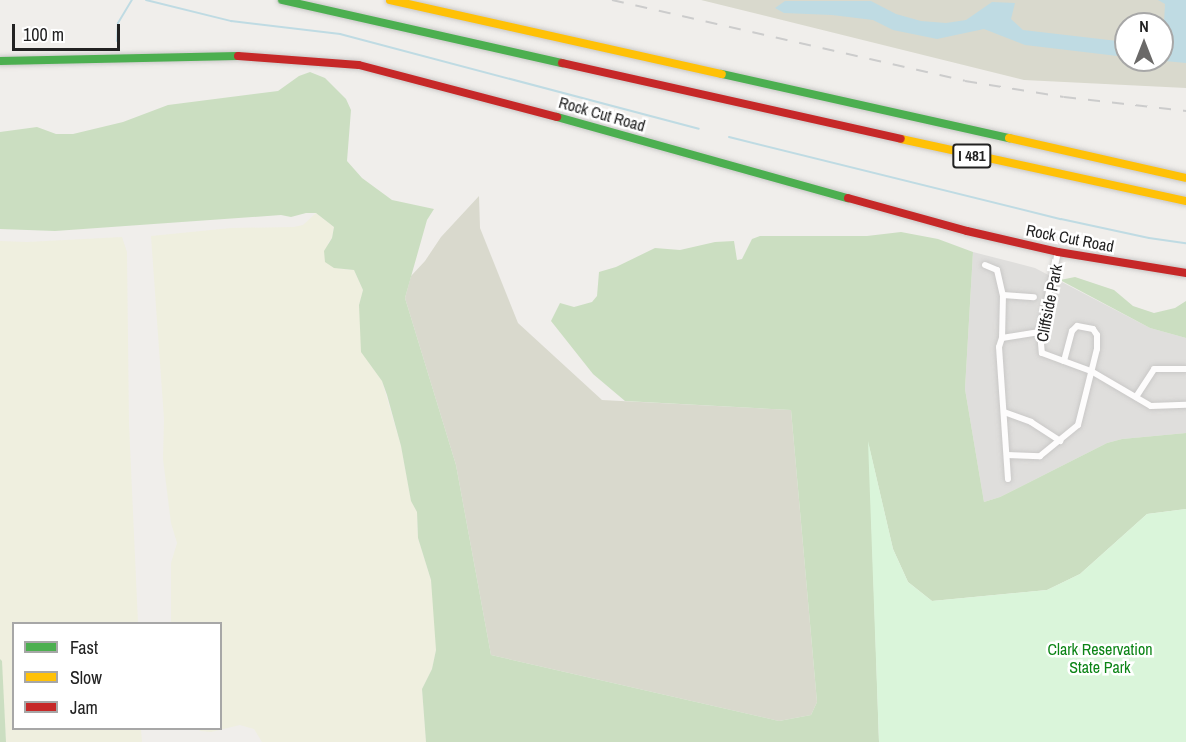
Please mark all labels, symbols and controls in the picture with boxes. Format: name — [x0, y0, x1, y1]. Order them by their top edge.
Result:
scale bar — [15, 12, 123, 50]
north arrow — [1114, 12, 1174, 72]
text: N — [1139, 15, 1149, 37]
text: 100 m — [23, 22, 64, 47]
street label: Rock Cut Road — [557, 93, 647, 135]
road number: I 481 — [951, 144, 993, 168]
street label: Rock Cut Road — [1025, 220, 1115, 256]
street label: Cliffside Park — [1032, 263, 1066, 343]
legend — [12, 622, 222, 730]
text: Fast — [70, 635, 98, 660]
park label: Clark Reservation State Park — [1048, 639, 1152, 677]
text: Slow — [70, 665, 102, 690]
text: Jam — [70, 695, 98, 720]

